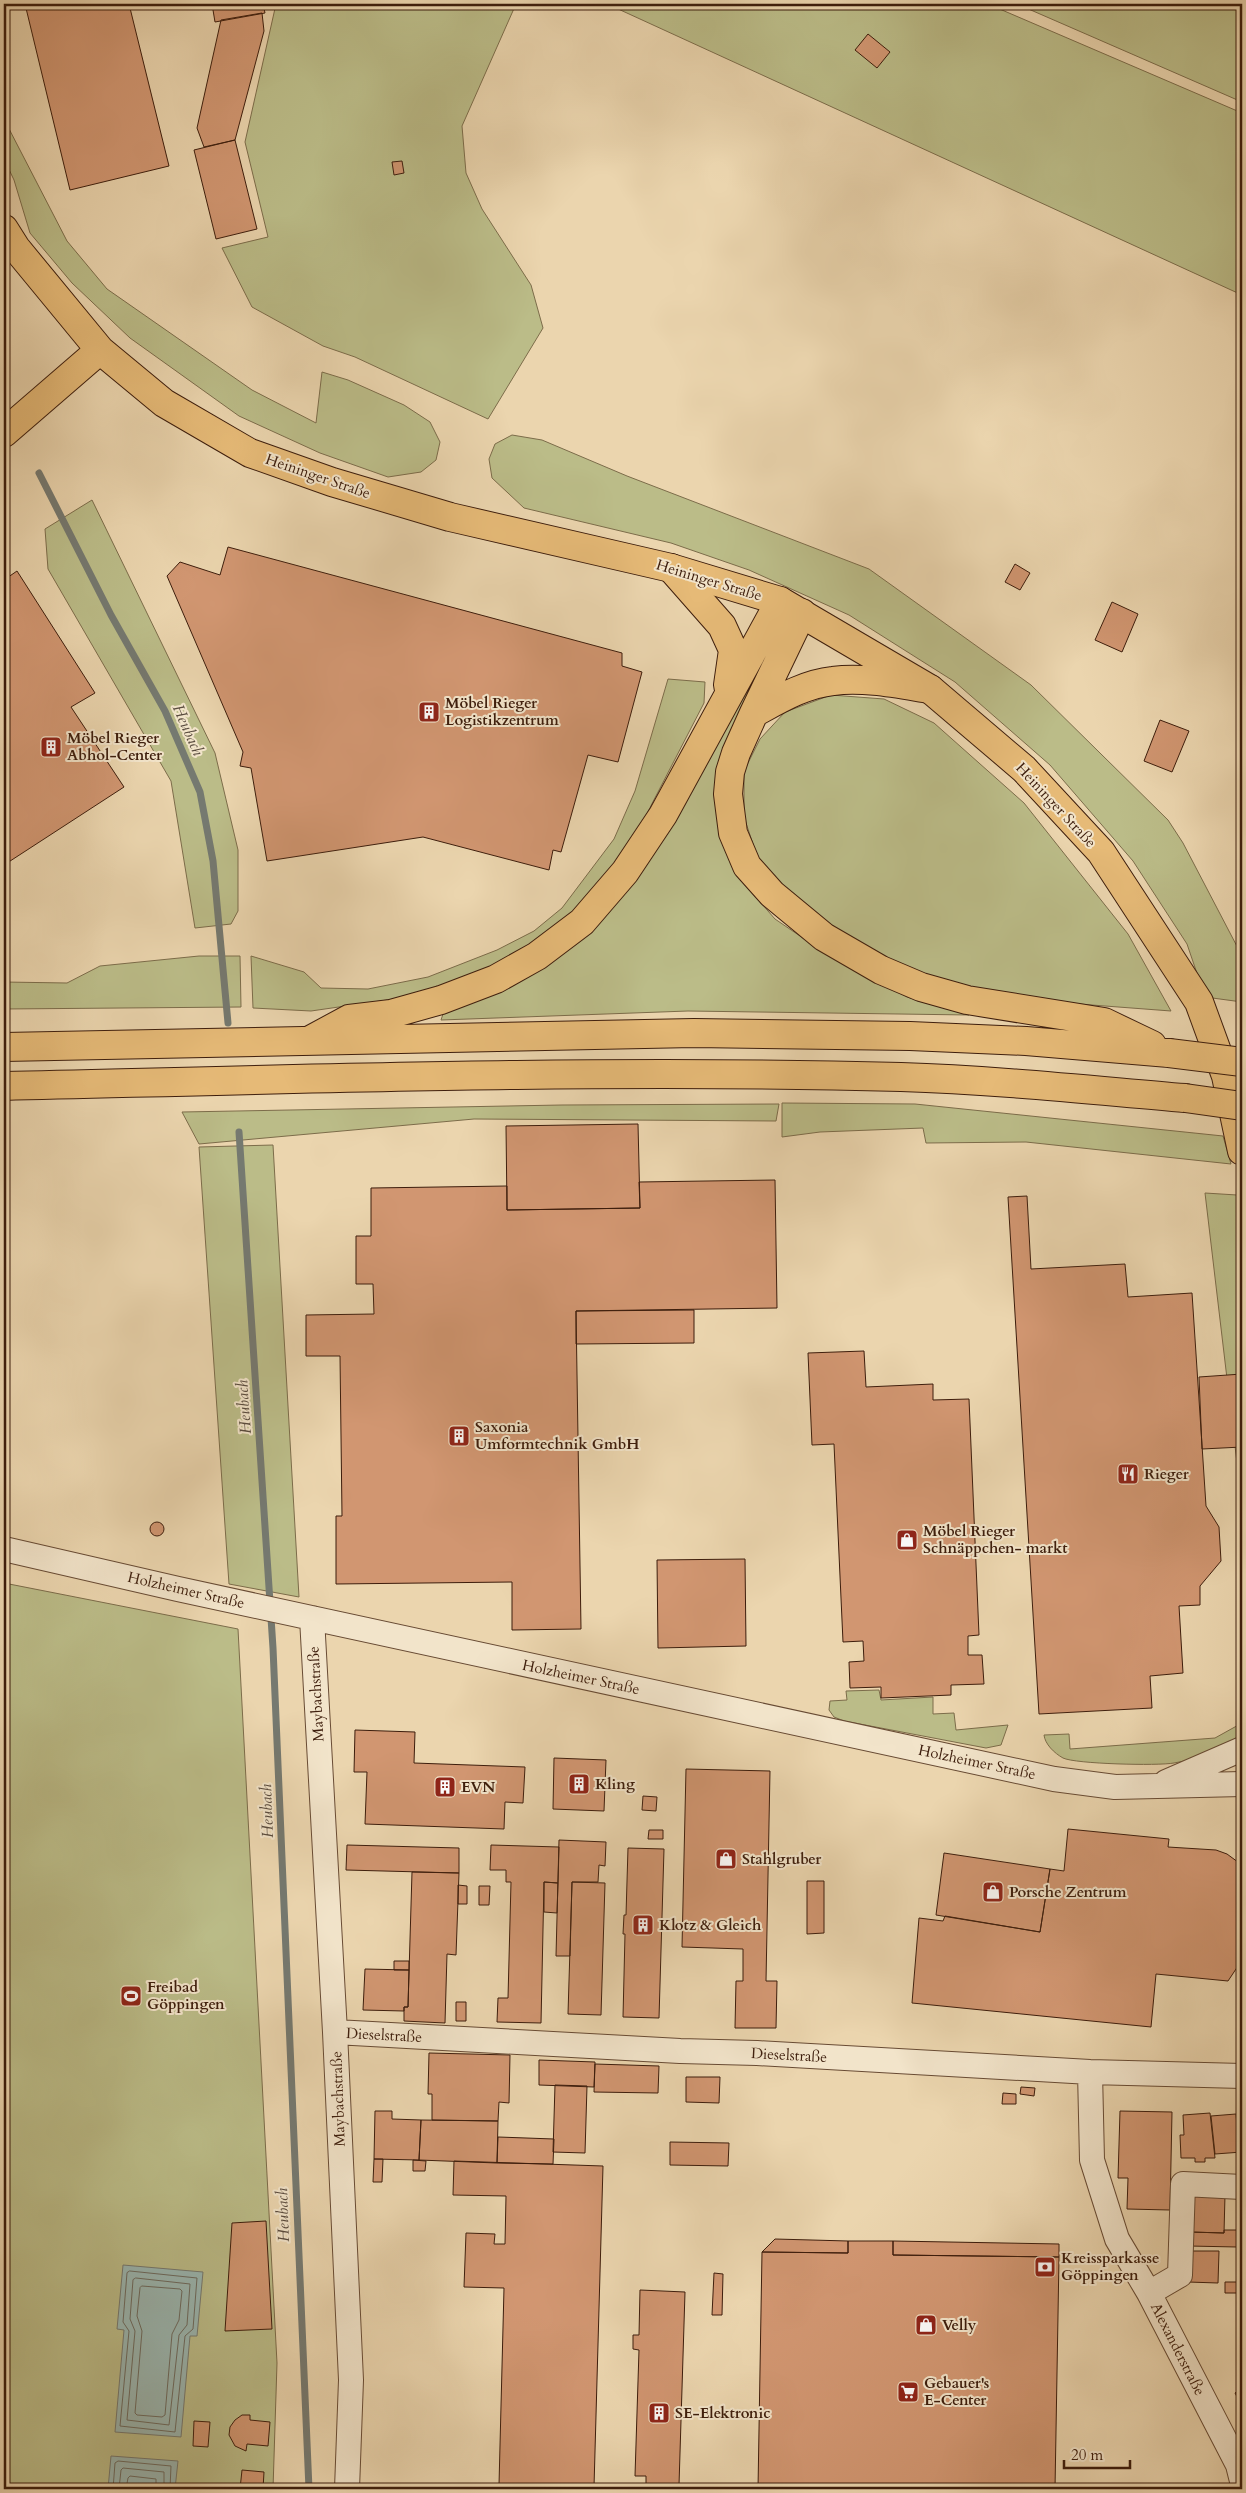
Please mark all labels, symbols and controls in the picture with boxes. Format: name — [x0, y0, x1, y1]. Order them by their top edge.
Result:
street label: Heininger Straße — [263, 449, 373, 503]
street label: Heininger Straße — [654, 554, 764, 606]
place label: Möbel Rieger Logistikzentrum — [445, 693, 559, 730]
building icon: Möbel Rieger Logistikzentrum — [417, 700, 441, 724]
water label: Heubach — [167, 701, 209, 760]
place label: Möbel Rieger Abhol-Center — [67, 728, 163, 765]
building icon: Möbel Rieger Abhol-Center — [39, 735, 63, 759]
street label: Heininger Straße — [1011, 758, 1101, 852]
water label: Heubach — [231, 1379, 257, 1435]
place label: Saxonia Umformtechnik GmbH — [475, 1417, 640, 1454]
building icon: Saxonia Umformtechnik GmbH — [447, 1424, 471, 1448]
restaurant icon: Rieger — [1116, 1462, 1140, 1486]
place label: Rieger — [1144, 1464, 1190, 1484]
place label: Möbel Rieger Schnäppchen- markt — [923, 1521, 1068, 1558]
shop icon: Möbel Rieger Schnäppchen- markt — [895, 1528, 919, 1552]
street label: Holzheimer Straße — [126, 1567, 247, 1613]
street label: Maybachstraße — [304, 1646, 328, 1742]
street label: Holzheimer Straße — [521, 1655, 642, 1699]
street label: Holzheimer Straße — [917, 1740, 1038, 1784]
building icon: Kling — [567, 1772, 591, 1796]
place label: Kling — [595, 1774, 635, 1794]
building icon: EVN — [433, 1775, 457, 1799]
place label: EVN — [461, 1777, 495, 1797]
water label: Heubach — [255, 1783, 279, 1838]
shop icon: Stahlgruber — [714, 1847, 738, 1871]
place label: Stahlgruber — [742, 1849, 822, 1869]
shop icon: Porsche Zentrum — [981, 1880, 1005, 1904]
place label: Porsche Zentrum — [1009, 1882, 1127, 1902]
building icon: Klotz & Gleich — [631, 1913, 655, 1937]
place label: Klotz & Gleich — [659, 1915, 762, 1935]
place label: Freibad Göppingen — [147, 1977, 225, 2014]
sports icon: Freibad Göppingen — [119, 1984, 143, 2008]
street label: Dieselstraße — [345, 2023, 423, 2047]
street label: Dieselstraße — [750, 2043, 828, 2067]
street label: Maybachstraße — [326, 2051, 350, 2147]
water label: Heubach — [271, 2187, 295, 2242]
place label: Kreissparkasse Göppingen — [1061, 2248, 1159, 2285]
bank icon: Kreissparkasse Göppingen — [1033, 2255, 1057, 2279]
street label: Alexanderstraße — [1146, 2299, 1210, 2399]
shop icon: Velly — [914, 2313, 938, 2337]
place label: Velly — [942, 2315, 977, 2335]
place label: Gebauer's E-Center — [924, 2373, 989, 2410]
supermarket icon: Gebauer's E-Center — [896, 2380, 920, 2404]
building icon: SE-Elektronic — [647, 2401, 671, 2425]
place label: SE-Elektronic — [675, 2403, 770, 2423]
scale bar — [1064, 2438, 1130, 2470]
text: 20 m — [1071, 2445, 1103, 2465]

